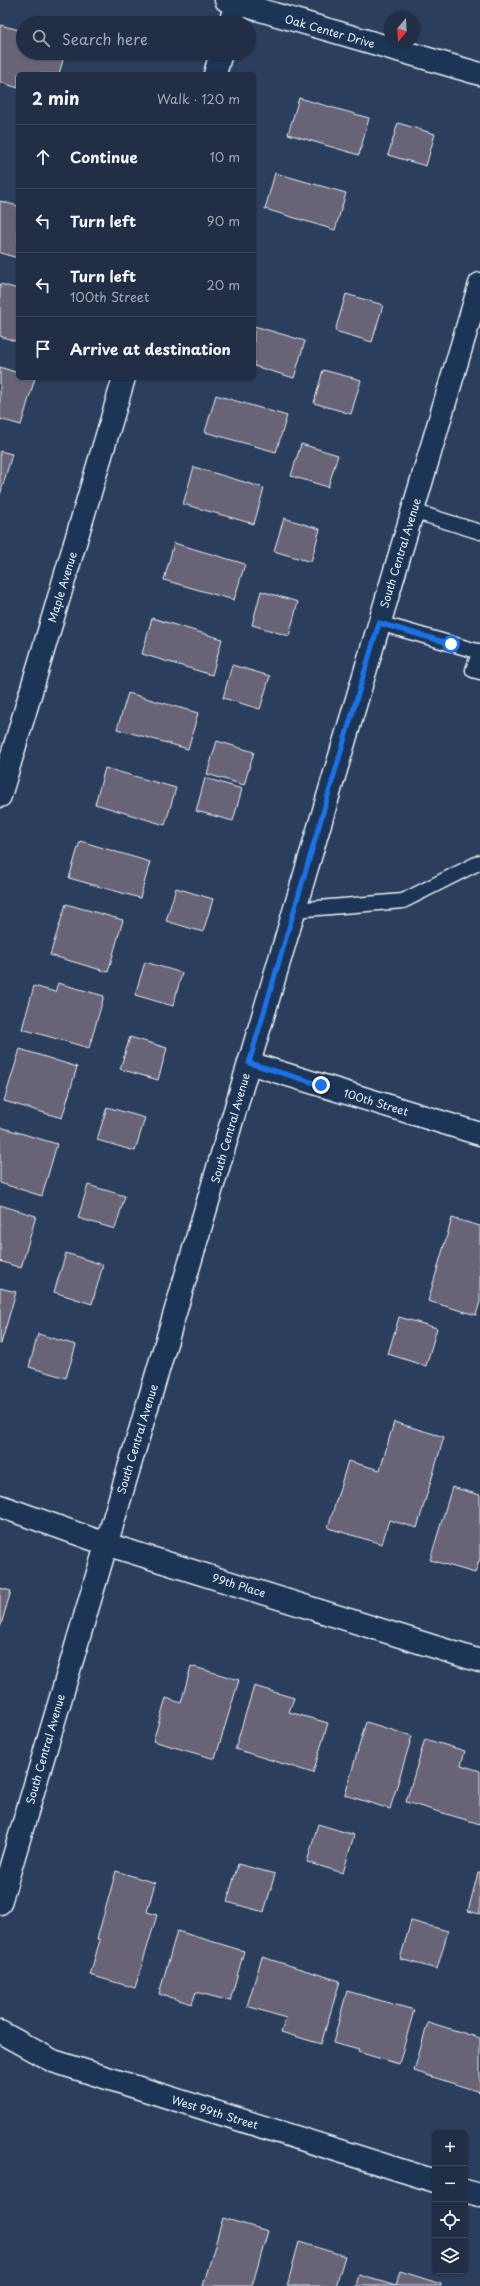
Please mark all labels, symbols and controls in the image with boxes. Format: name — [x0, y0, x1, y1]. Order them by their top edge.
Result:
street label: Oak Center Drive — [283, 10, 377, 52]
north arrow — [384, 12, 420, 48]
search box — [16, 16, 256, 60]
icon: search — [30, 27, 52, 49]
text: Search here — [62, 27, 148, 50]
text: 2 min — [32, 85, 79, 111]
text: Walk · 120 m — [157, 89, 240, 108]
text: Continue — [70, 145, 138, 168]
icon: ahead — [32, 146, 54, 168]
text: 10 m — [210, 147, 240, 166]
text: Turn left — [70, 209, 136, 232]
icon: left — [32, 210, 54, 232]
text: 90 m — [207, 211, 240, 230]
text: Turn left — [70, 264, 136, 287]
icon: left — [32, 274, 54, 296]
text: 20 m — [206, 275, 240, 294]
text: 100th Street — [70, 287, 149, 306]
text: Arrive at destination — [70, 337, 231, 360]
icon: arrive — [32, 338, 54, 360]
street label: South Central Avenue — [375, 496, 425, 610]
street label: Maple Avenue — [43, 550, 81, 624]
route start — [442, 635, 460, 653]
street label: South Central Avenue — [206, 1071, 254, 1185]
route end — [312, 1076, 330, 1094]
street label: 100th Street — [341, 1084, 411, 1120]
street label: South Central Avenue — [112, 1382, 162, 1496]
street label: 99th Place — [210, 1569, 268, 1601]
street label: South Central Avenue — [21, 1692, 69, 1806]
street label: West 99th Street — [170, 2091, 261, 2133]
map controls — [432, 2130, 468, 2274]
button: + — [432, 2130, 468, 2166]
button: − — [432, 2166, 468, 2202]
button: locate — [432, 2202, 468, 2238]
button: layers — [432, 2238, 468, 2274]

